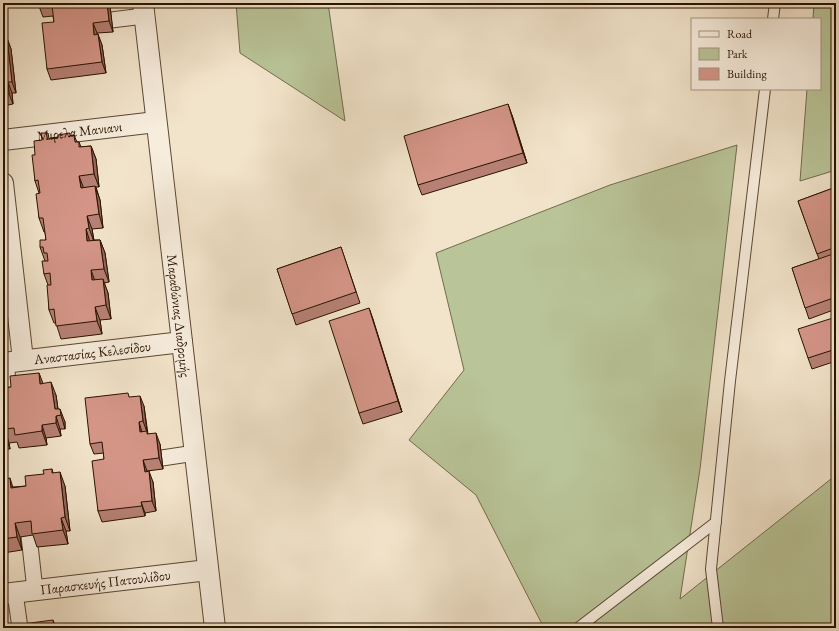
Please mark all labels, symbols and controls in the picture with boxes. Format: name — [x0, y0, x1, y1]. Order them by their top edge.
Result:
legend — [691, 18, 821, 90]
text: Road — [727, 26, 753, 42]
text: Park — [727, 46, 748, 62]
text: Building — [727, 66, 768, 82]
street label: Μιρελα Μανιανι — [36, 117, 123, 145]
street label: Μαραθώνιας Διαδρομής — [163, 254, 195, 378]
street label: Αναστασίας Κελεσίδου — [32, 337, 152, 368]
street label: Παρασκευής Πατουλίδου — [39, 565, 171, 599]

